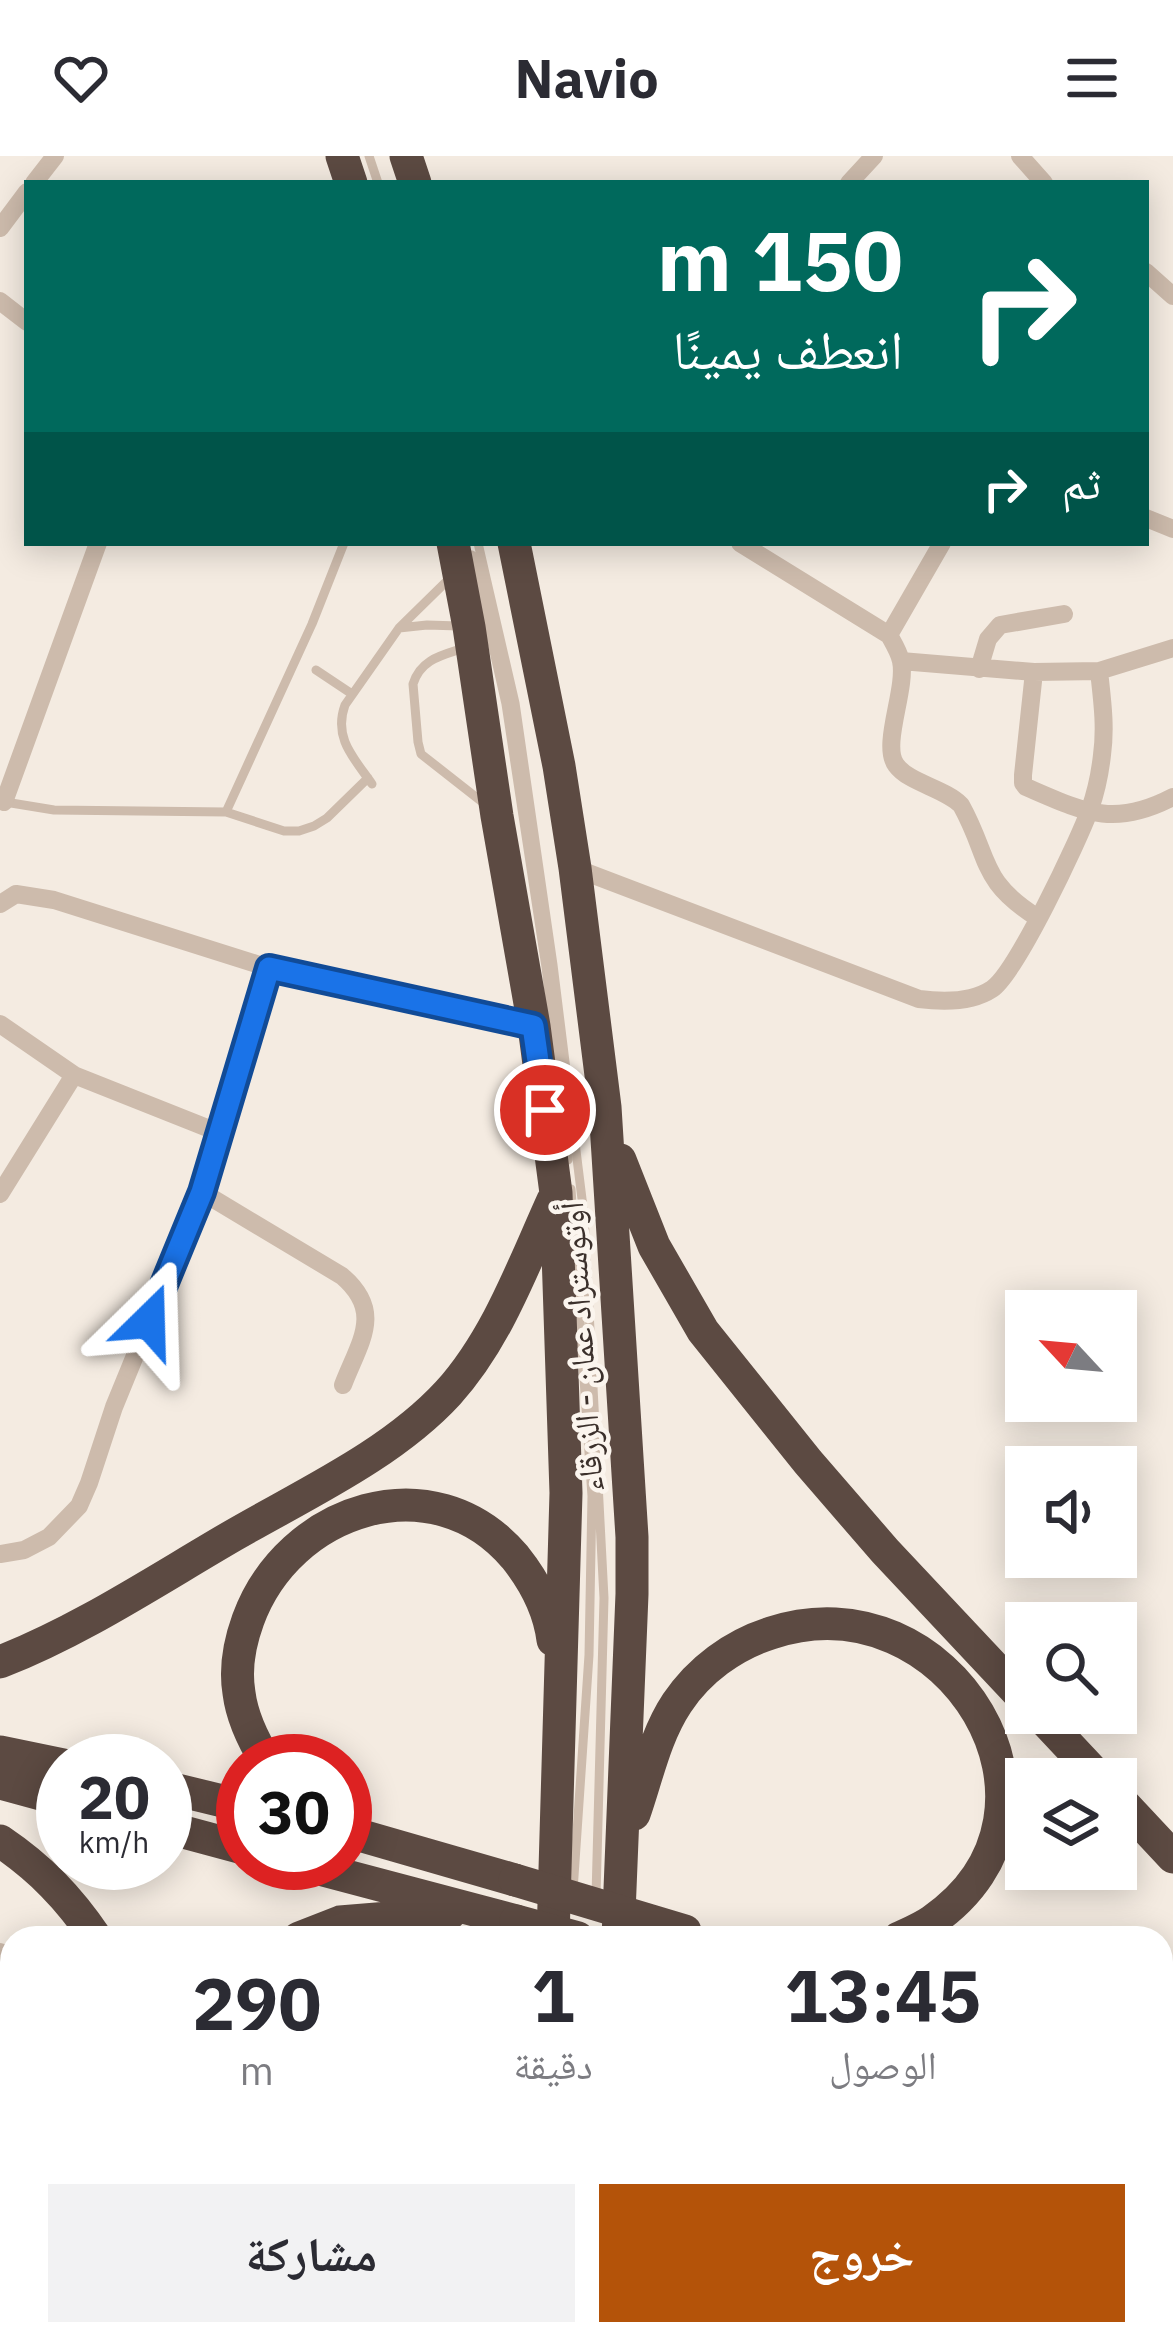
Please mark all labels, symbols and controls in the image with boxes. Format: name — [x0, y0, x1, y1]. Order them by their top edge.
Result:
text: Navio — [514, 43, 659, 113]
icon: heart — [48, 45, 114, 111]
icon: menu — [1059, 45, 1125, 111]
text: 150 m — [657, 205, 903, 314]
icon: right — [945, 228, 1101, 384]
text: انعطف يمينًا — [672, 314, 903, 384]
text: ثم — [1062, 453, 1101, 511]
icon: right — [972, 456, 1038, 522]
pin — [494, 1059, 596, 1161]
icon: arrive — [512, 1077, 578, 1143]
street label: أوتوستراد عمان - الزرقاء — [549, 1201, 612, 1493]
position arrow — [86, 1258, 212, 1384]
north arrow — [1005, 1290, 1137, 1422]
map controls — [1005, 1290, 1137, 1890]
button: sound — [1005, 1446, 1137, 1578]
button: search — [1005, 1602, 1137, 1734]
speed limit sign: 30 — [216, 1734, 372, 1890]
text: 20 — [78, 1757, 150, 1836]
button: layers — [1005, 1758, 1137, 1890]
text: km/h — [79, 1822, 149, 1861]
text: 1 — [531, 1948, 575, 2042]
text: 13:45 — [785, 1948, 981, 2042]
text: 290 — [192, 1956, 322, 2050]
text: دقيقة — [513, 2039, 593, 2090]
text: الوصول — [829, 2039, 937, 2090]
text: m — [240, 2045, 274, 2096]
button: مشاركة — [48, 2184, 575, 2322]
button: خروج — [599, 2184, 1125, 2322]

